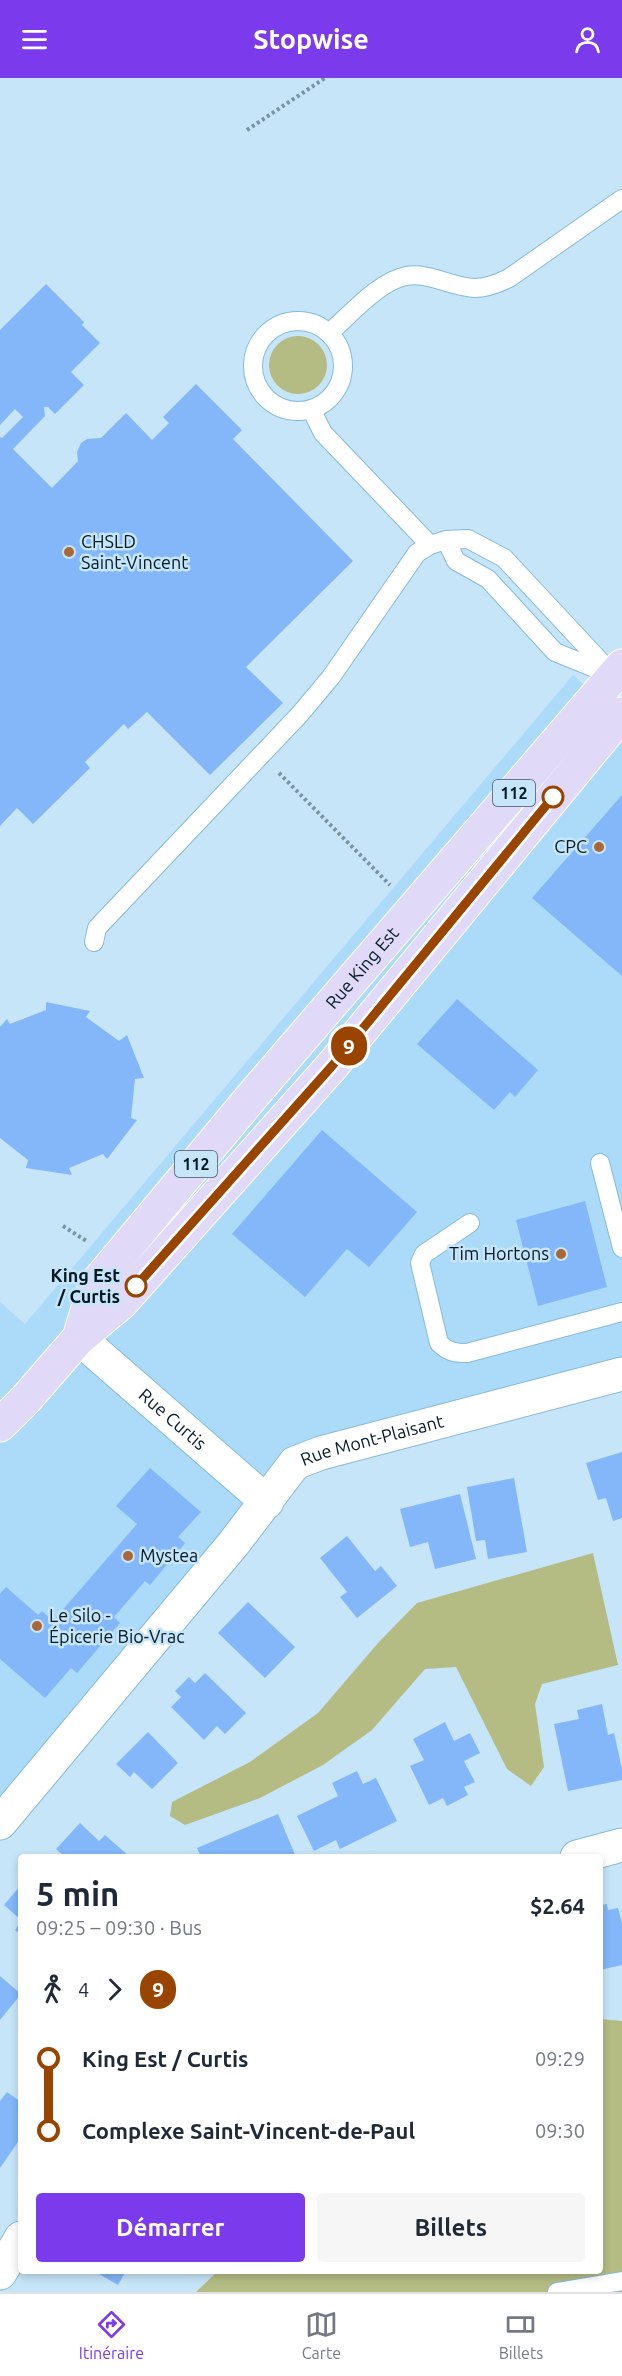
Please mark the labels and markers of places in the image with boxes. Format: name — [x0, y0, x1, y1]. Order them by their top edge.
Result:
place label: CHSLD Saint-Vincent — [81, 531, 188, 572]
marker: CHSLD Saint-Vincent — [62, 545, 76, 559]
unlabelled marker — [542, 786, 564, 808]
place label: CPC — [554, 836, 587, 856]
marker: CPC — [592, 840, 606, 854]
place label: Tim Hortons — [449, 1243, 549, 1263]
marker: Tim Hortons — [554, 1247, 568, 1261]
place label: King Est / Curtis — [50, 1265, 120, 1306]
marker: King Est / Curtis — [125, 1275, 147, 1297]
place label: Mystea — [140, 1545, 198, 1565]
marker: Mystea — [121, 1549, 135, 1563]
place label: Le Silo - Épicerie Bio-Vrac — [49, 1605, 185, 1646]
marker: Le Silo - Épicerie Bio-Vrac — [30, 1619, 44, 1633]

